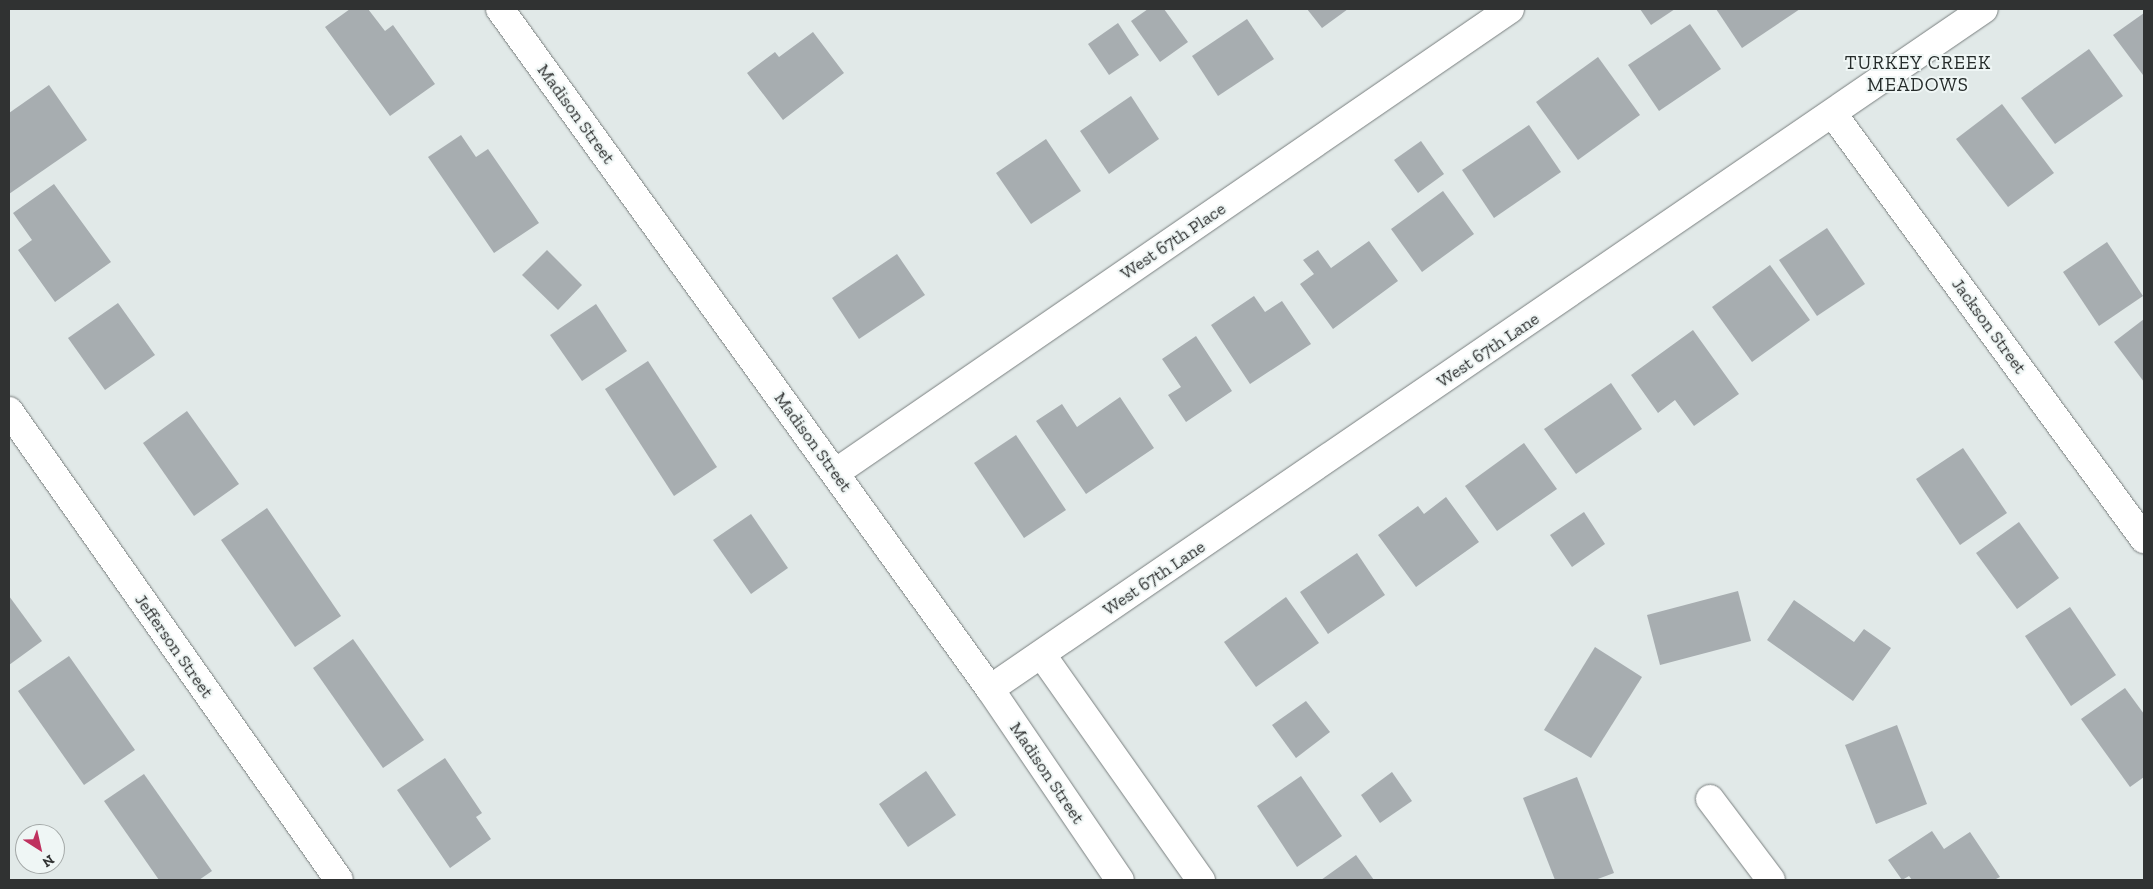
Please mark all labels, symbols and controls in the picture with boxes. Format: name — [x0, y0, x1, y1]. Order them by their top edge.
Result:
district label: TURKEY CREEK MEADOWS — [1843, 52, 1993, 96]
street label: Madison Street — [533, 60, 619, 168]
street label: West 67th Place — [1116, 198, 1230, 284]
street label: Jackson Street — [1947, 274, 2031, 378]
street label: West 67th Lane — [1433, 308, 1543, 392]
street label: Madison Street — [770, 388, 856, 496]
street label: West 67th Lane — [1099, 536, 1209, 620]
street label: Jefferson Street — [130, 590, 218, 702]
street label: Madison Street — [1005, 718, 1089, 828]
north arrow — [15, 824, 65, 874]
text: N — [39, 851, 58, 871]

